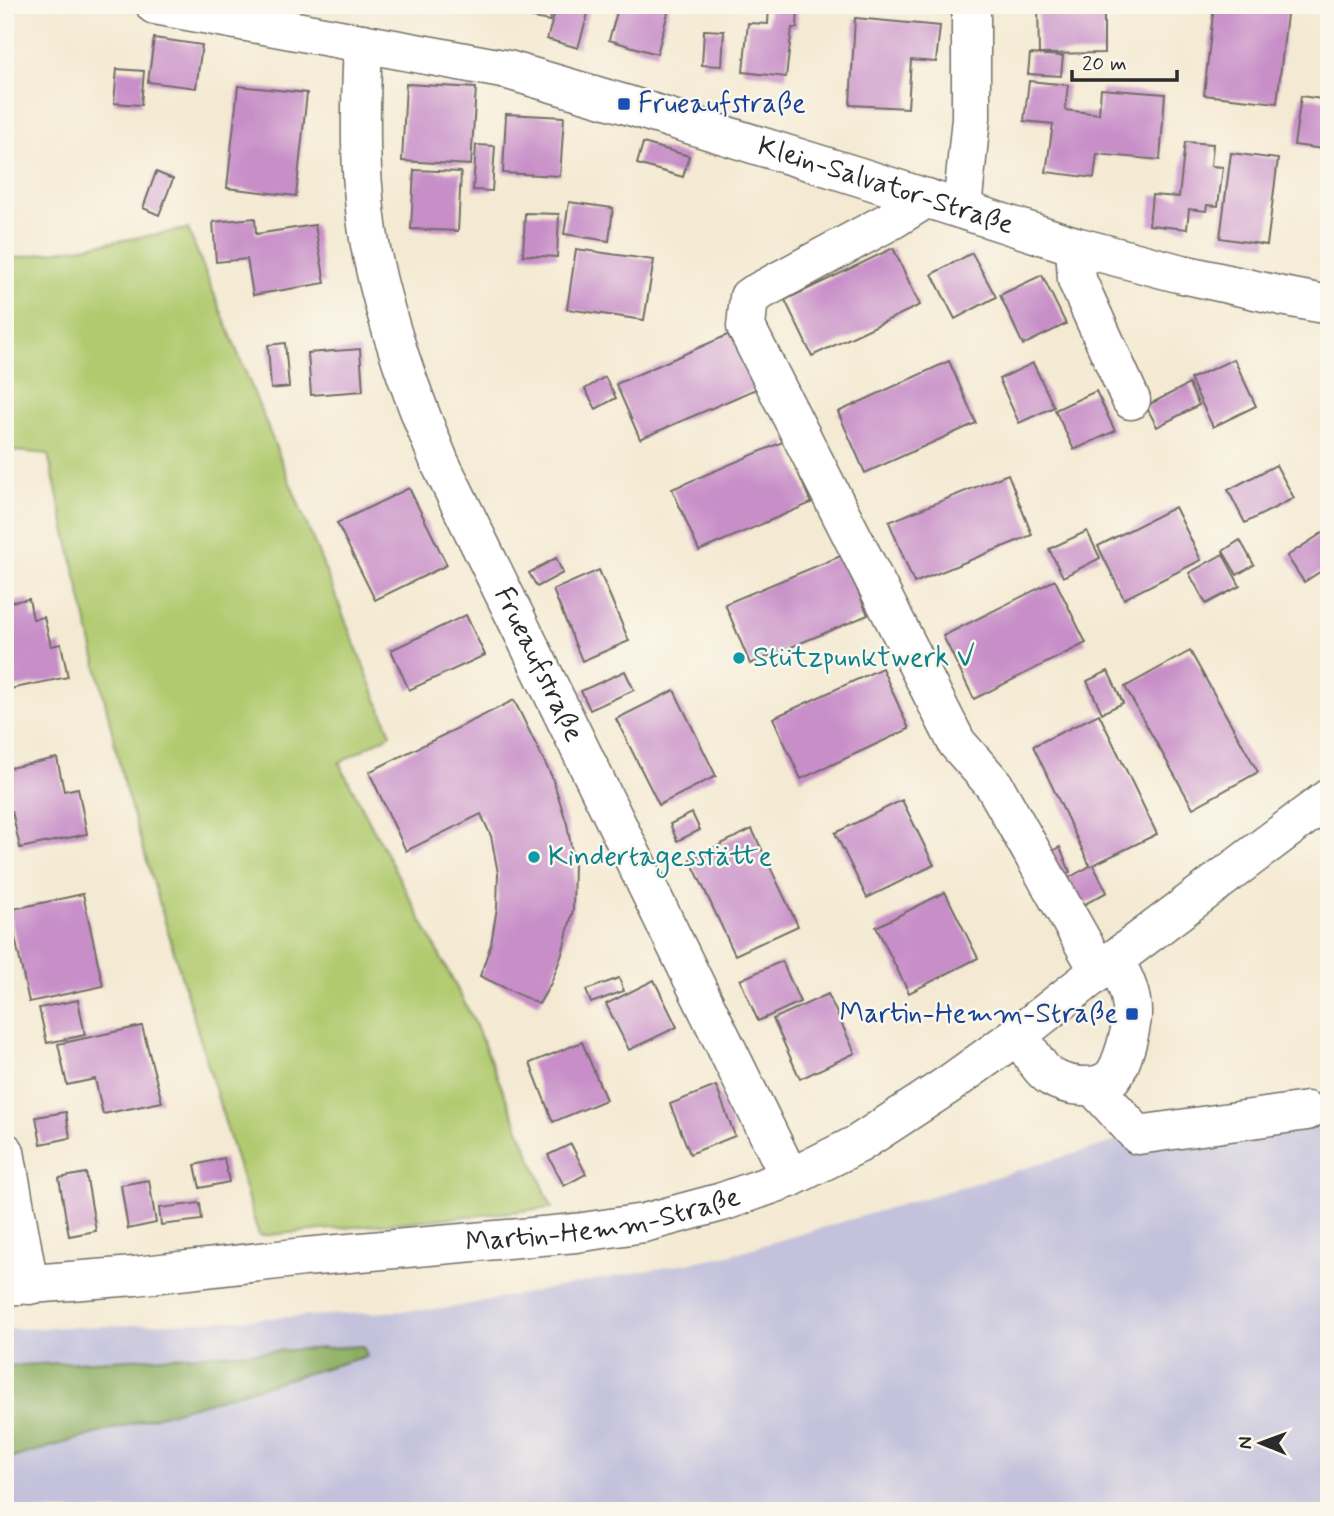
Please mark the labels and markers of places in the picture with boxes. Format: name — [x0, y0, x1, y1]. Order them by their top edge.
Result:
place label: Frueaufstraße — [638, 86, 806, 123]
marker: Frueaufstraße — [616, 96, 632, 112]
place label: Stützpunktwerk V — [753, 640, 975, 677]
marker: Stützpunktwerk V — [731, 650, 747, 666]
place label: Kindertagesstätte — [548, 839, 772, 878]
marker: Kindertagesstätte — [526, 849, 542, 865]
place label: Martin-Hemm-Straße — [840, 996, 1118, 1033]
marker: Martin-Hemm-Straße — [1124, 1006, 1140, 1022]

